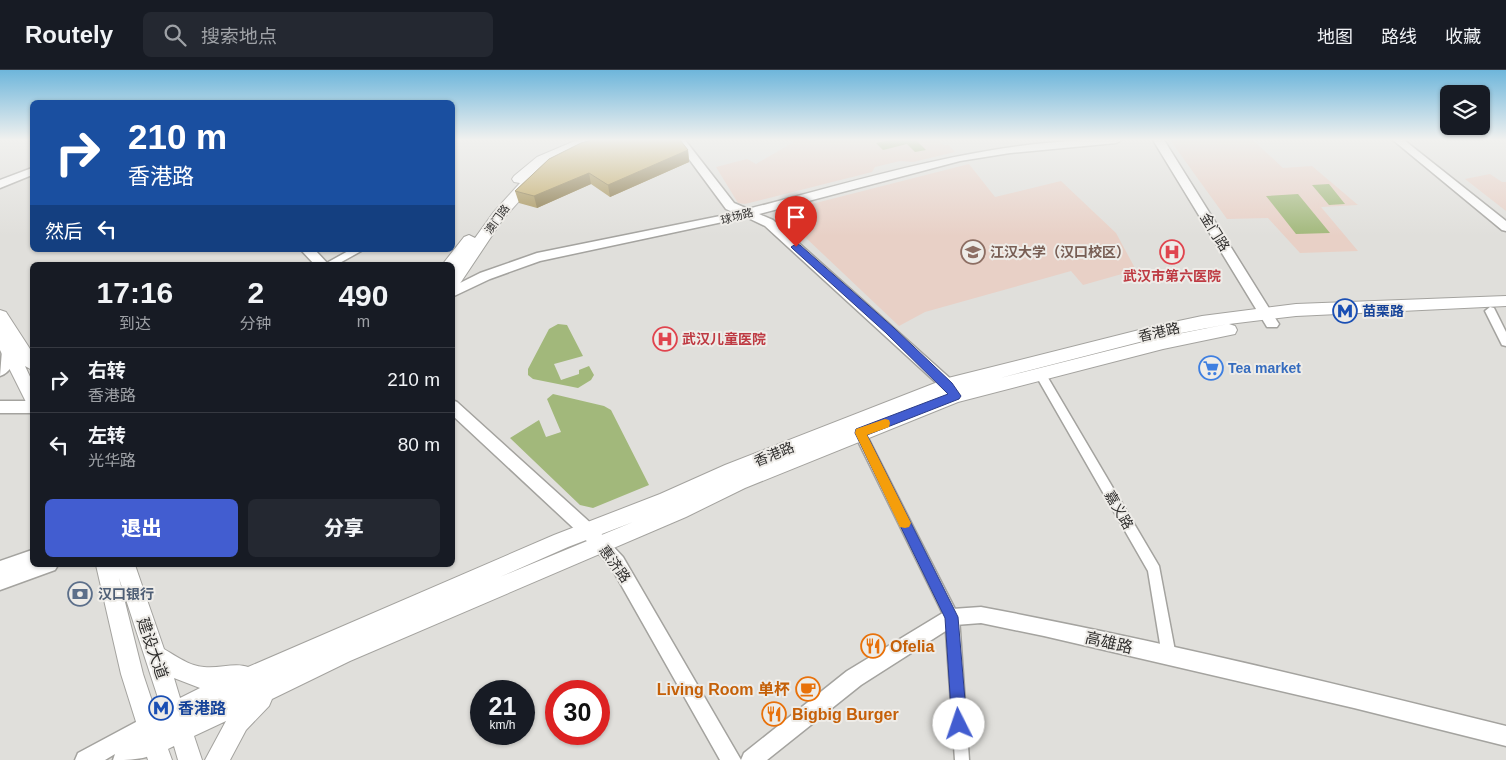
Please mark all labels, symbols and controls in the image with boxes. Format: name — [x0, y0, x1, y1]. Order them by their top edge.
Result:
search box — [143, 12, 493, 57]
text: Routely — [25, 21, 113, 48]
icon: search — [161, 21, 189, 49]
text: 搜索地点 — [201, 26, 277, 47]
text: 地图 — [1317, 27, 1353, 47]
text: 路线 — [1381, 27, 1417, 47]
text: 收藏 — [1445, 27, 1481, 47]
map controls — [1440, 85, 1490, 135]
button: layers — [1440, 85, 1490, 135]
text: 210 m — [128, 117, 227, 156]
icon: right — [45, 120, 110, 185]
text: 香港路 — [128, 164, 194, 189]
pin — [775, 196, 817, 247]
street label: 澳门路 — [482, 202, 512, 236]
icon: arrive — [782, 203, 810, 231]
street label: 球场路 — [720, 206, 754, 226]
street label: 金门路 — [1197, 210, 1233, 254]
icon: left — [93, 215, 121, 243]
text: 然后 — [45, 221, 83, 242]
school or university icon: 江汉大学（汉口校区） — [960, 239, 986, 265]
hospital icon: 武汉市第六医院 — [1159, 239, 1185, 265]
place label: 江汉大学（汉口校区） — [990, 244, 1130, 260]
place label: 武汉市第六医院 — [1123, 268, 1221, 284]
text: 17:16 — [97, 276, 173, 309]
text: 2 — [247, 276, 264, 309]
text: 490 — [338, 279, 388, 312]
metro station icon: 苗栗路 — [1332, 298, 1358, 324]
place label: 苗栗路 — [1362, 303, 1404, 319]
text: m — [357, 313, 370, 330]
text: 到达 — [119, 315, 151, 332]
text: 分钟 — [240, 315, 272, 332]
street label: 香港路 — [1137, 319, 1181, 345]
hospital icon: 武汉儿童医院 — [652, 326, 678, 352]
place label: 武汉儿童医院 — [682, 331, 766, 347]
supermarket icon: Tea market — [1198, 355, 1224, 381]
text: 右转 — [88, 360, 126, 381]
place label: Tea market — [1228, 360, 1301, 376]
icon: right — [45, 366, 73, 394]
text: 210 m — [387, 369, 440, 390]
text: 香港路 — [88, 387, 136, 404]
text: 左转 — [88, 425, 126, 446]
icon: left — [45, 431, 73, 459]
text: 80 m — [398, 434, 440, 455]
street label: 香港路 — [752, 439, 796, 469]
text: 光华路 — [88, 452, 136, 469]
street label: 嘉义路 — [1102, 488, 1136, 532]
button: 退出 — [45, 499, 238, 557]
button: 分享 — [248, 499, 440, 557]
street label: 惠济路 — [596, 542, 634, 586]
bank icon: 汉口银行 — [67, 581, 93, 607]
place label: 汉口银行 — [98, 586, 154, 602]
street label: 建设大道 — [134, 615, 171, 681]
street label: 高雄路 — [1084, 629, 1134, 656]
restaurant icon: Ofelia — [860, 633, 886, 659]
place label: Ofelia — [890, 638, 935, 655]
cafe icon: Living Room 单杯 — [795, 676, 821, 702]
speed limit sign: 30 — [545, 680, 610, 745]
place label: Living Room 单杯 — [657, 681, 790, 698]
text: 21 — [489, 692, 516, 720]
metro station icon: 香港路 — [148, 695, 174, 721]
position arrow — [932, 697, 984, 749]
place label: 香港路 — [178, 700, 226, 717]
restaurant icon: Bigbig Burger — [761, 701, 787, 727]
place label: Bigbig Burger — [792, 706, 899, 723]
text: km/h — [489, 718, 516, 732]

